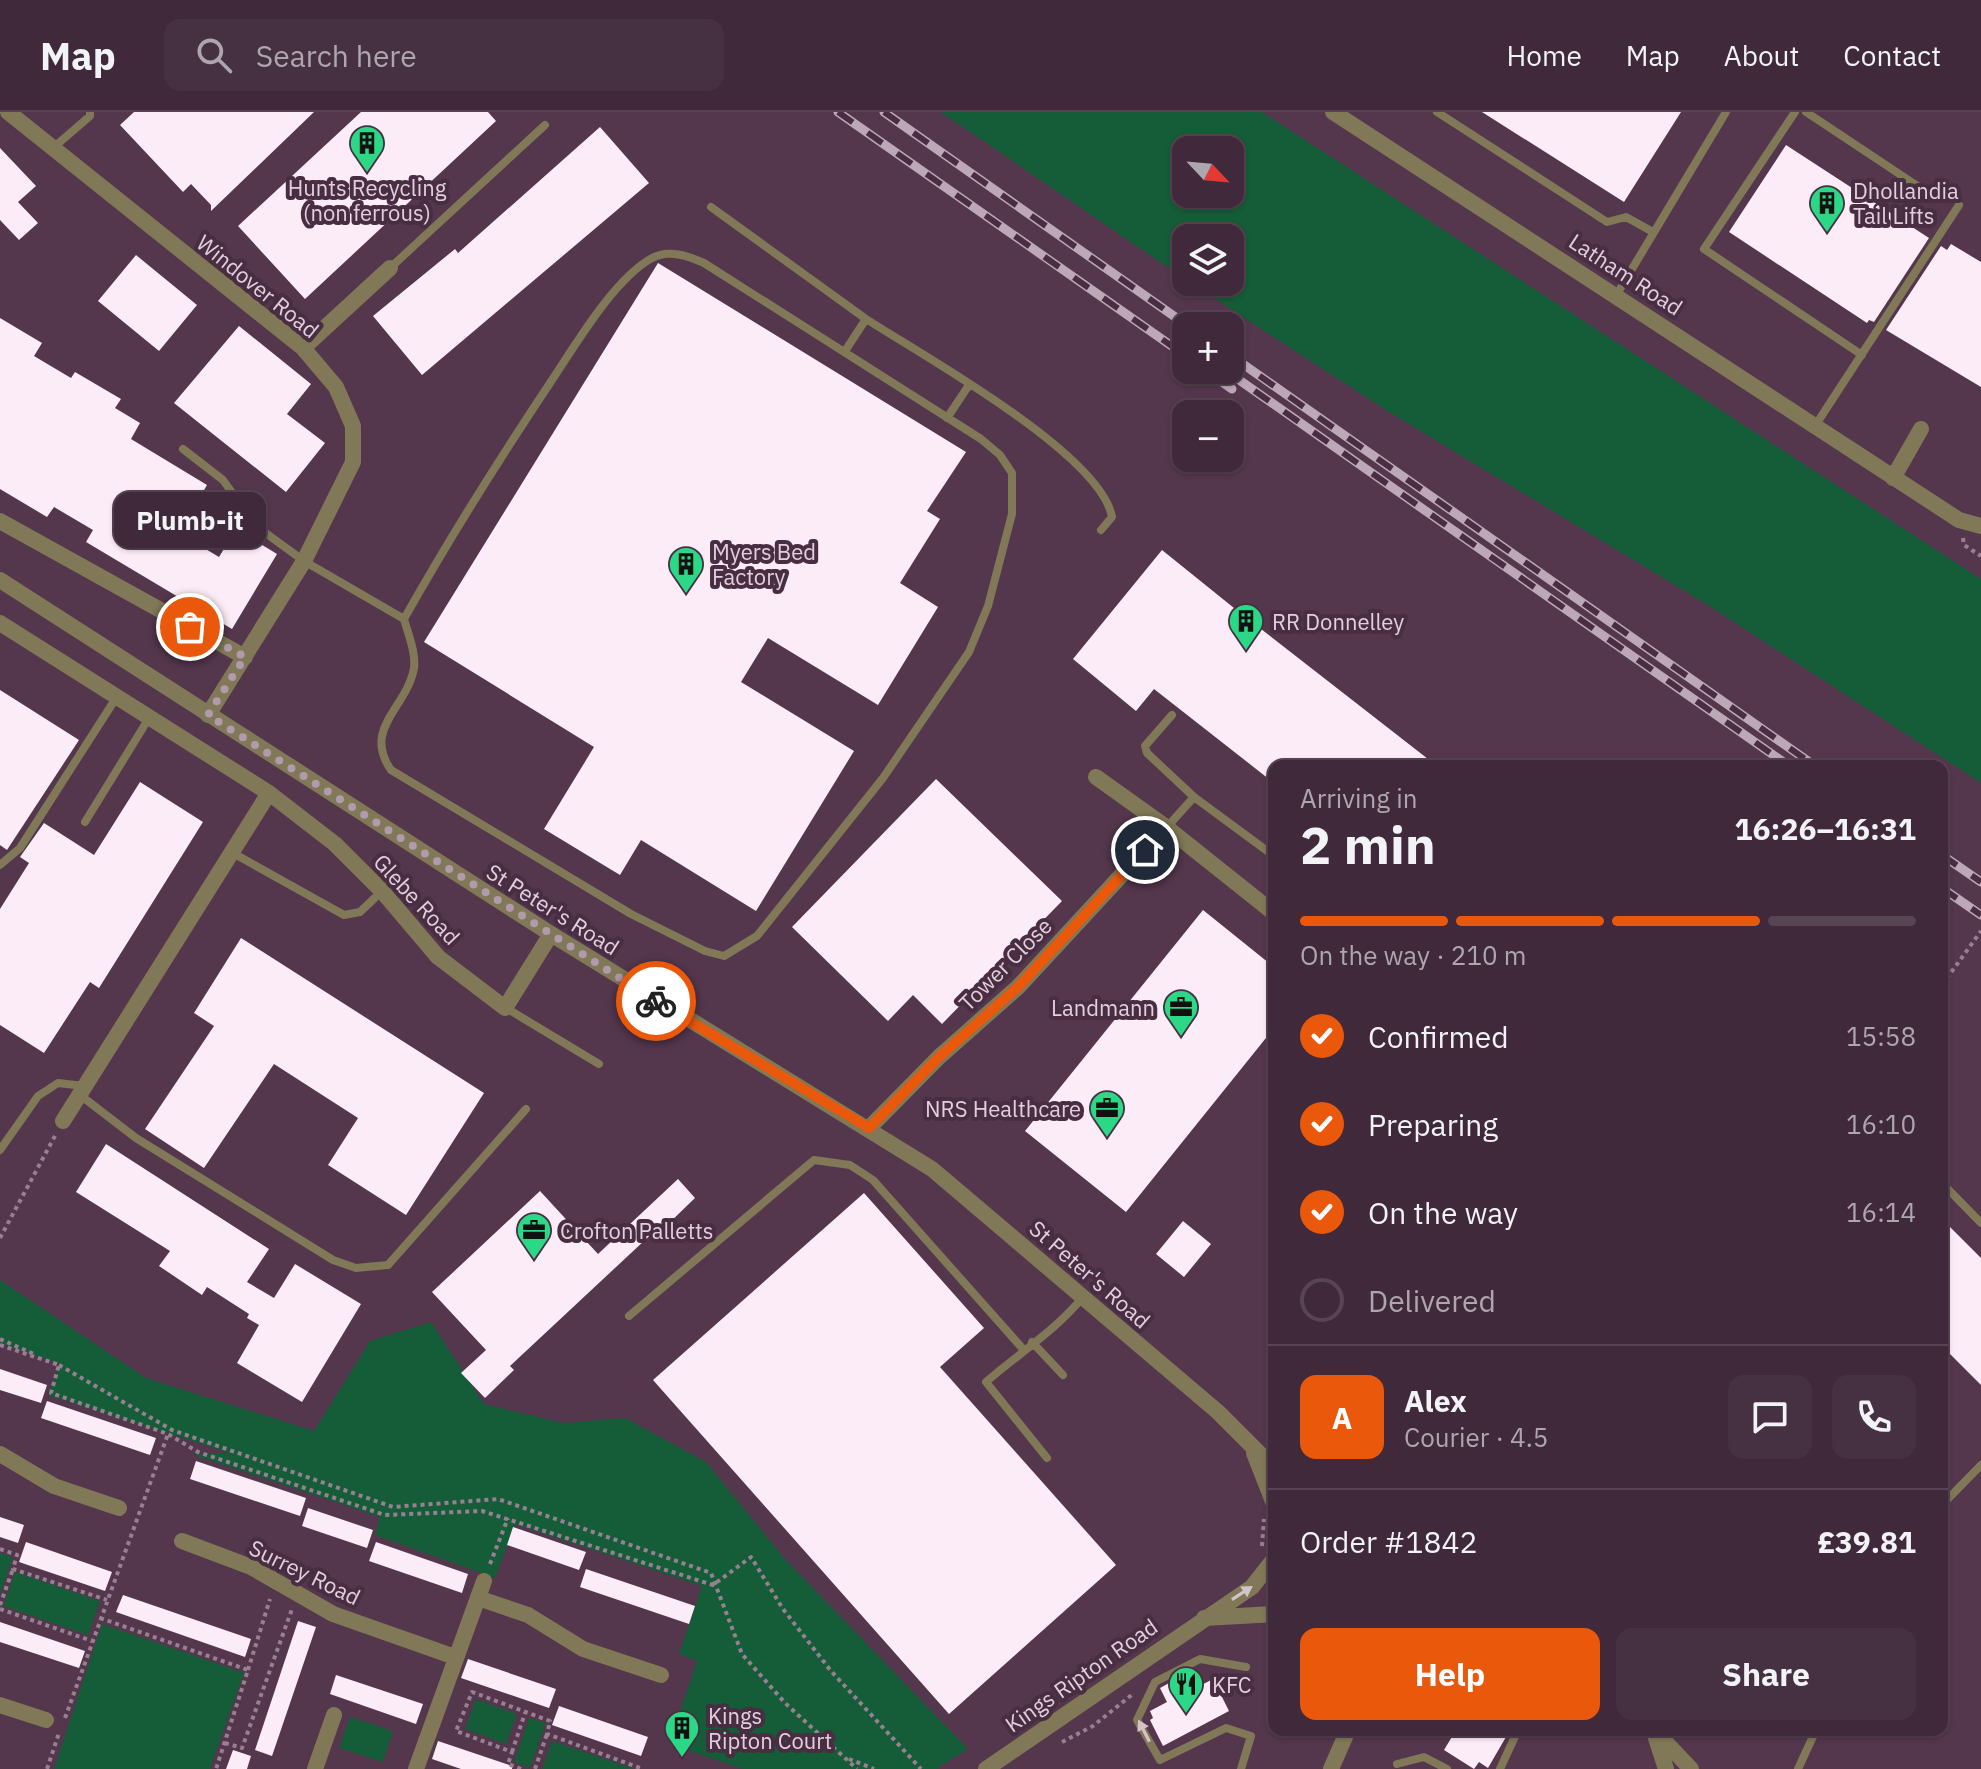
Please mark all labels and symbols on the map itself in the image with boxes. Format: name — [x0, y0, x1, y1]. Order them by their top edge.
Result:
building icon: Hunts Recycling (non ferrous) — [348, 124, 386, 174]
north arrow — [1172, 136, 1244, 208]
place label: Hunts Recycling (non ferrous) — [288, 173, 447, 227]
place label: Dhollandia Tail Lifts — [1853, 176, 1959, 230]
building icon: Dhollandia Tail Lifts — [1808, 184, 1846, 234]
street label: Latham Road — [1564, 227, 1688, 321]
street label: Windover Road — [191, 228, 325, 344]
callout: Plumb-it — [114, 491, 266, 547]
place label: Myers Bed Factory — [712, 537, 816, 591]
building icon: Myers Bed Factory — [667, 545, 705, 595]
pin — [156, 593, 224, 661]
building icon: RR Donnelley — [1227, 602, 1265, 652]
place label: RR Donnelley — [1272, 607, 1404, 636]
pin — [1111, 816, 1179, 884]
street label: Glebe Road — [368, 847, 466, 951]
street label: St Peter's Road — [481, 857, 625, 961]
street label: Tower Close — [952, 911, 1058, 1017]
courier — [616, 961, 696, 1041]
office icon: Landmann — [1162, 988, 1200, 1038]
place label: Landmann — [1051, 993, 1155, 1022]
office icon: NRS Healthcare — [1088, 1089, 1126, 1139]
place label: NRS Healthcare — [925, 1094, 1081, 1123]
office icon: Crofton Palletts — [515, 1211, 553, 1261]
street label: St Peter's Road — [1024, 1214, 1156, 1334]
place label: Crofton Palletts — [560, 1216, 713, 1245]
street label: Surrey Road — [245, 1533, 365, 1611]
one-way arrow — [1231, 1586, 1252, 1601]
street label: Kings Ripton Road — [999, 1612, 1163, 1738]
restaurant icon: KFC — [1167, 1665, 1205, 1715]
place label: KFC — [1212, 1670, 1252, 1699]
place label: Kings Ripton Court — [708, 1701, 832, 1755]
building icon: Kings Ripton Court — [663, 1709, 701, 1759]
one-way arrow — [1138, 1720, 1152, 1742]

